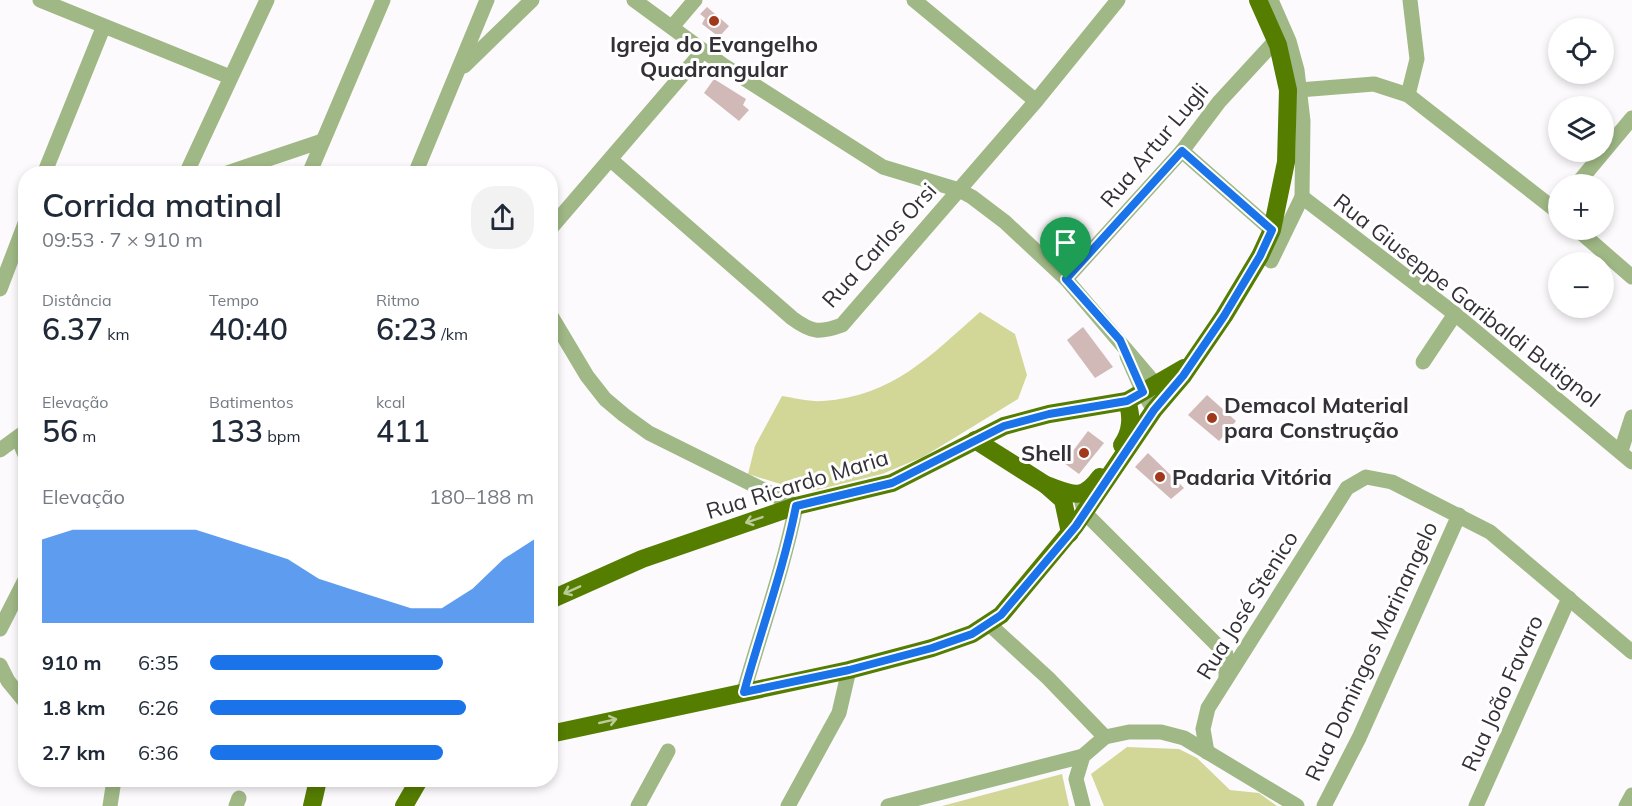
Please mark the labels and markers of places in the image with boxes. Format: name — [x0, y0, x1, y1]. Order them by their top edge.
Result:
marker: Igreja do Evangelho Quadrangular — [707, 14, 721, 28]
place label: Igreja do Evangelho Quadrangular — [610, 30, 818, 83]
pin — [1040, 217, 1091, 279]
place label: Demacol Material para Construção — [1224, 391, 1409, 444]
marker: Demacol Material para Construção — [1205, 411, 1219, 425]
place label: Shell — [1021, 439, 1072, 467]
marker: Shell — [1077, 446, 1091, 460]
place label: Padaria Vitória — [1172, 463, 1332, 491]
marker: Padaria Vitória — [1153, 470, 1167, 484]

